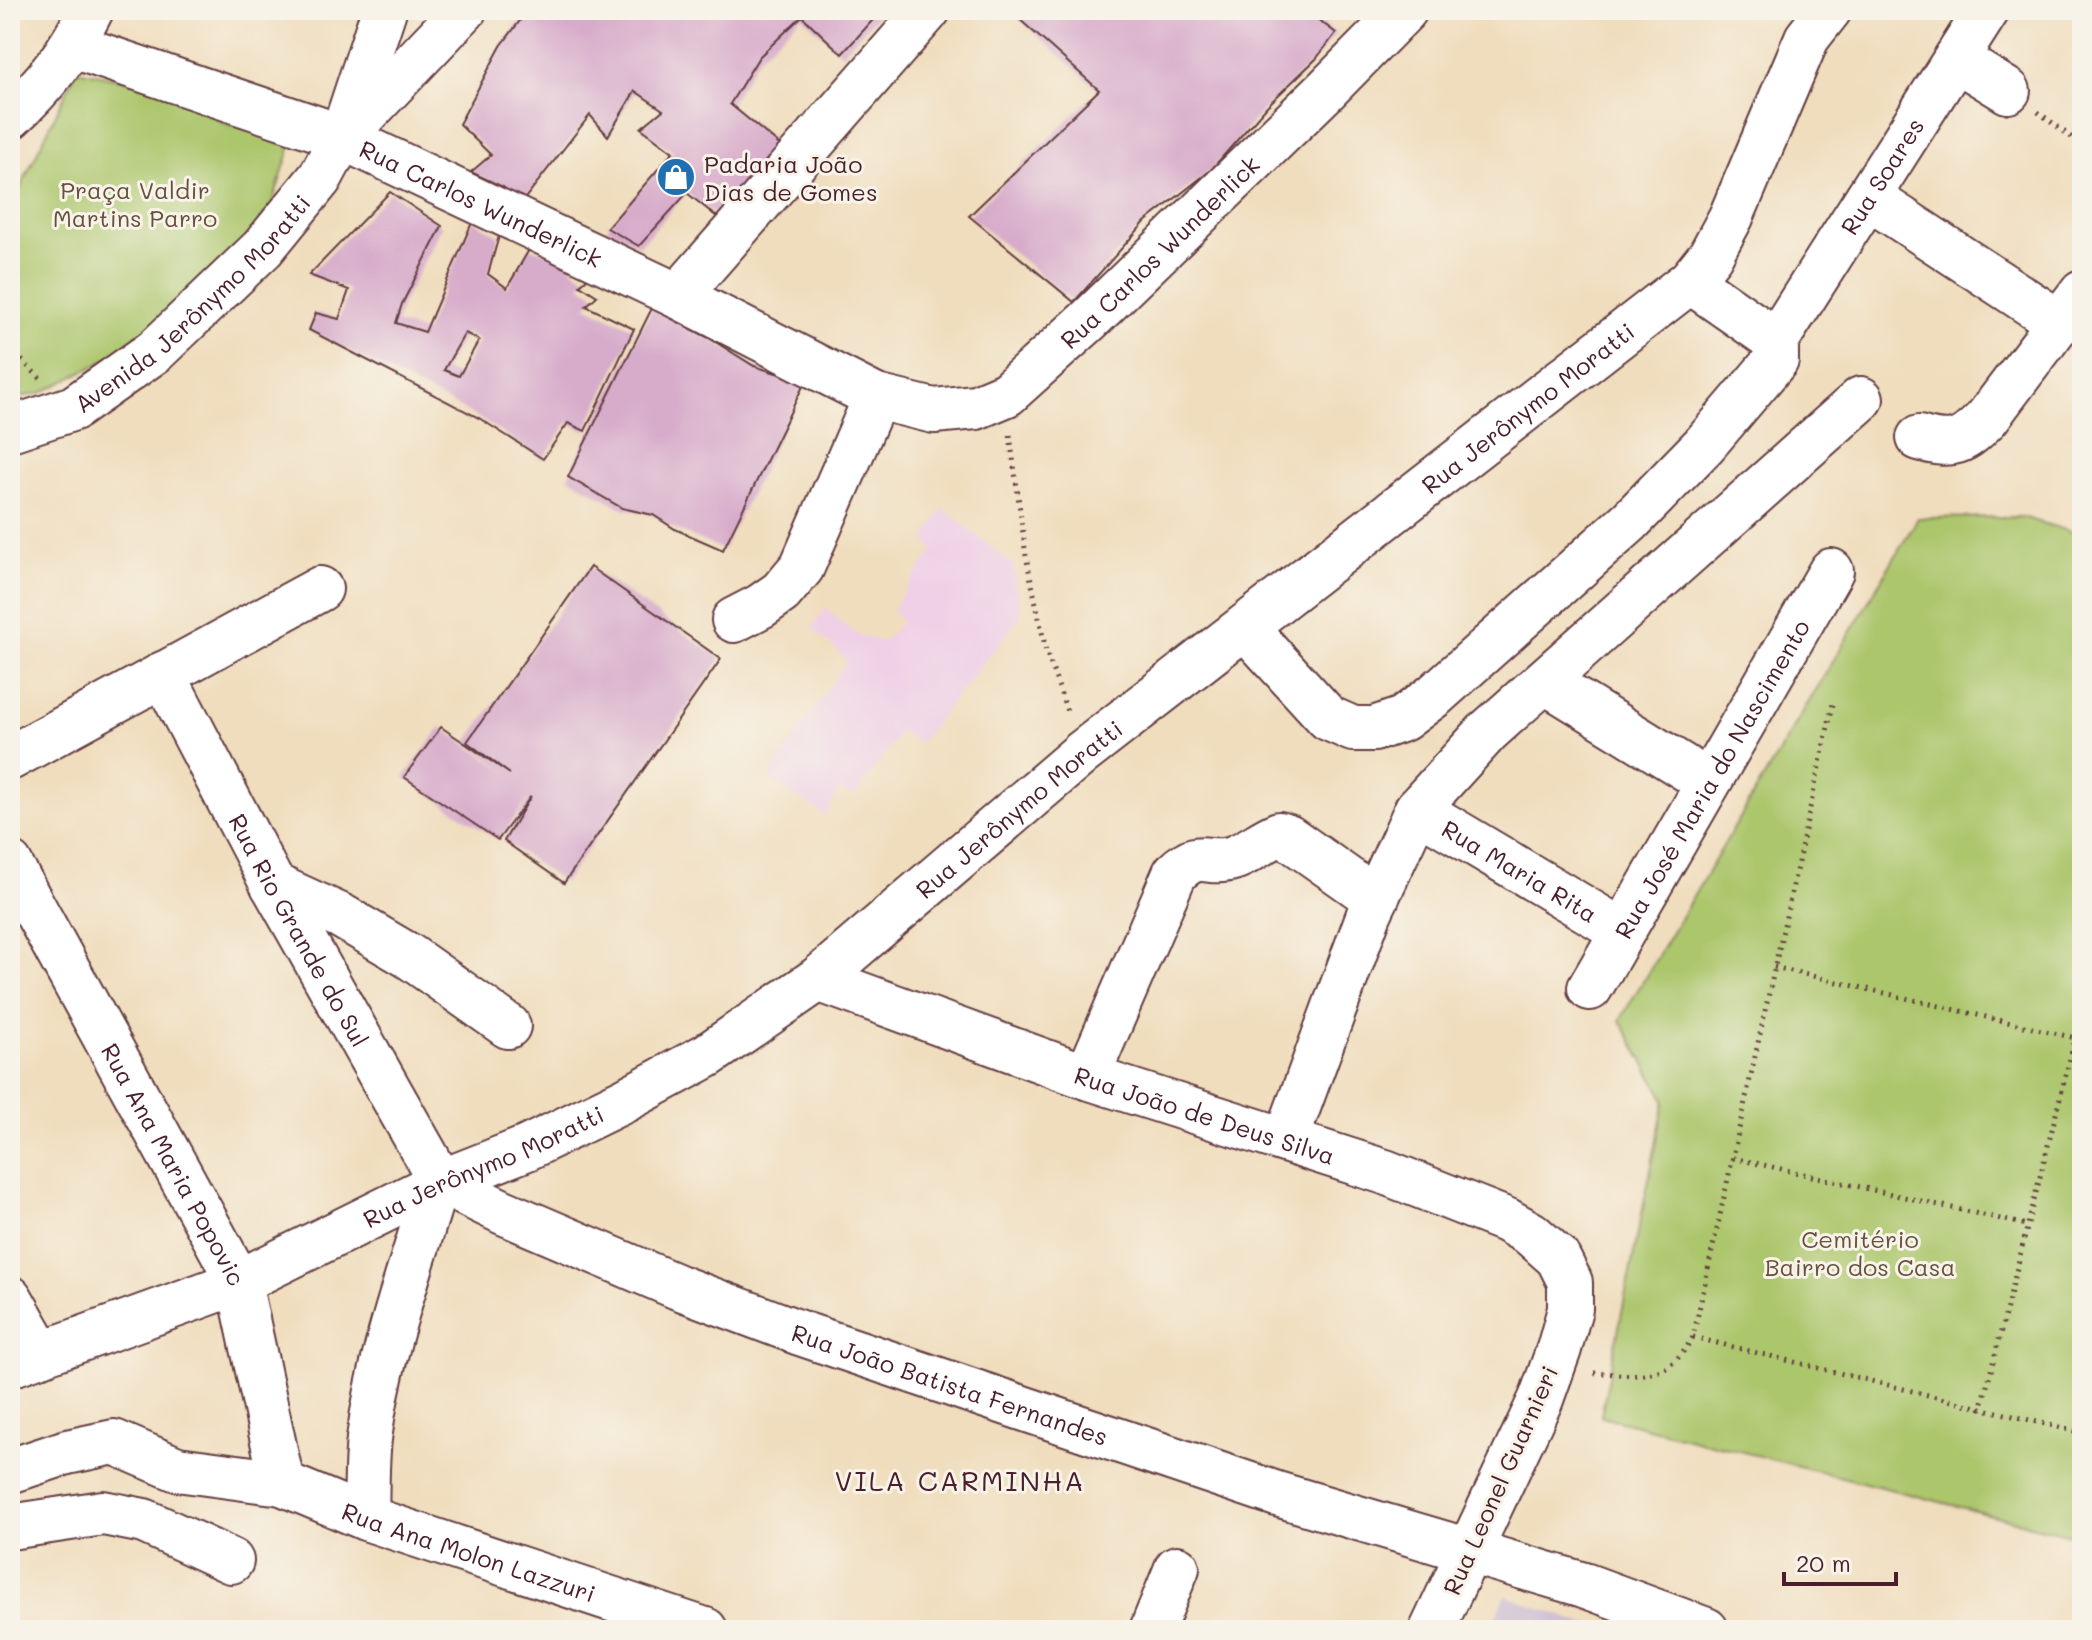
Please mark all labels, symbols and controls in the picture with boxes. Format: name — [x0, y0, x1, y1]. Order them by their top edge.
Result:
street label: Rua Soares — [1833, 112, 1930, 240]
street label: Rua Carlos Wunderlick — [355, 132, 608, 274]
place label: Padaria João Dias de Gomes — [704, 148, 878, 207]
street label: Rua Carlos Wunderlick — [1053, 148, 1265, 355]
shop icon: Padaria João Dias de Gomes — [655, 156, 697, 198]
park label: Praça Valdir Martins Parro — [53, 174, 217, 233]
street label: Avenida Jerônymo Moratti — [68, 187, 316, 419]
street label: Rua Jerônymo Moratti — [1415, 315, 1640, 500]
street label: Rua José Maria do Nascimento — [1607, 613, 1816, 944]
street label: Rua Jerônymo Moratti — [909, 712, 1128, 904]
street label: Rua Rio Grande do Sul — [223, 808, 377, 1052]
street label: Rua Maria Rita — [1437, 812, 1603, 929]
street label: Rua Ana Maria Popovic — [95, 1037, 253, 1291]
street label: Rua João de Deus Silva — [1070, 1058, 1339, 1171]
street label: Rua Jerônymo Moratti — [357, 1097, 609, 1234]
park label: Cemitério Bairro dos Casa — [1765, 1223, 1955, 1282]
street label: Rua João Batista Fernandes — [788, 1316, 1112, 1451]
street label: Rua Leonel Guarnieri — [1436, 1361, 1564, 1599]
district label: VILA CARMINHA — [834, 1462, 1086, 1498]
street label: Rua Ana Molon Lazzuri — [338, 1494, 600, 1608]
scale bar — [1784, 1536, 1896, 1586]
text: 20 m — [1796, 1547, 1851, 1578]

